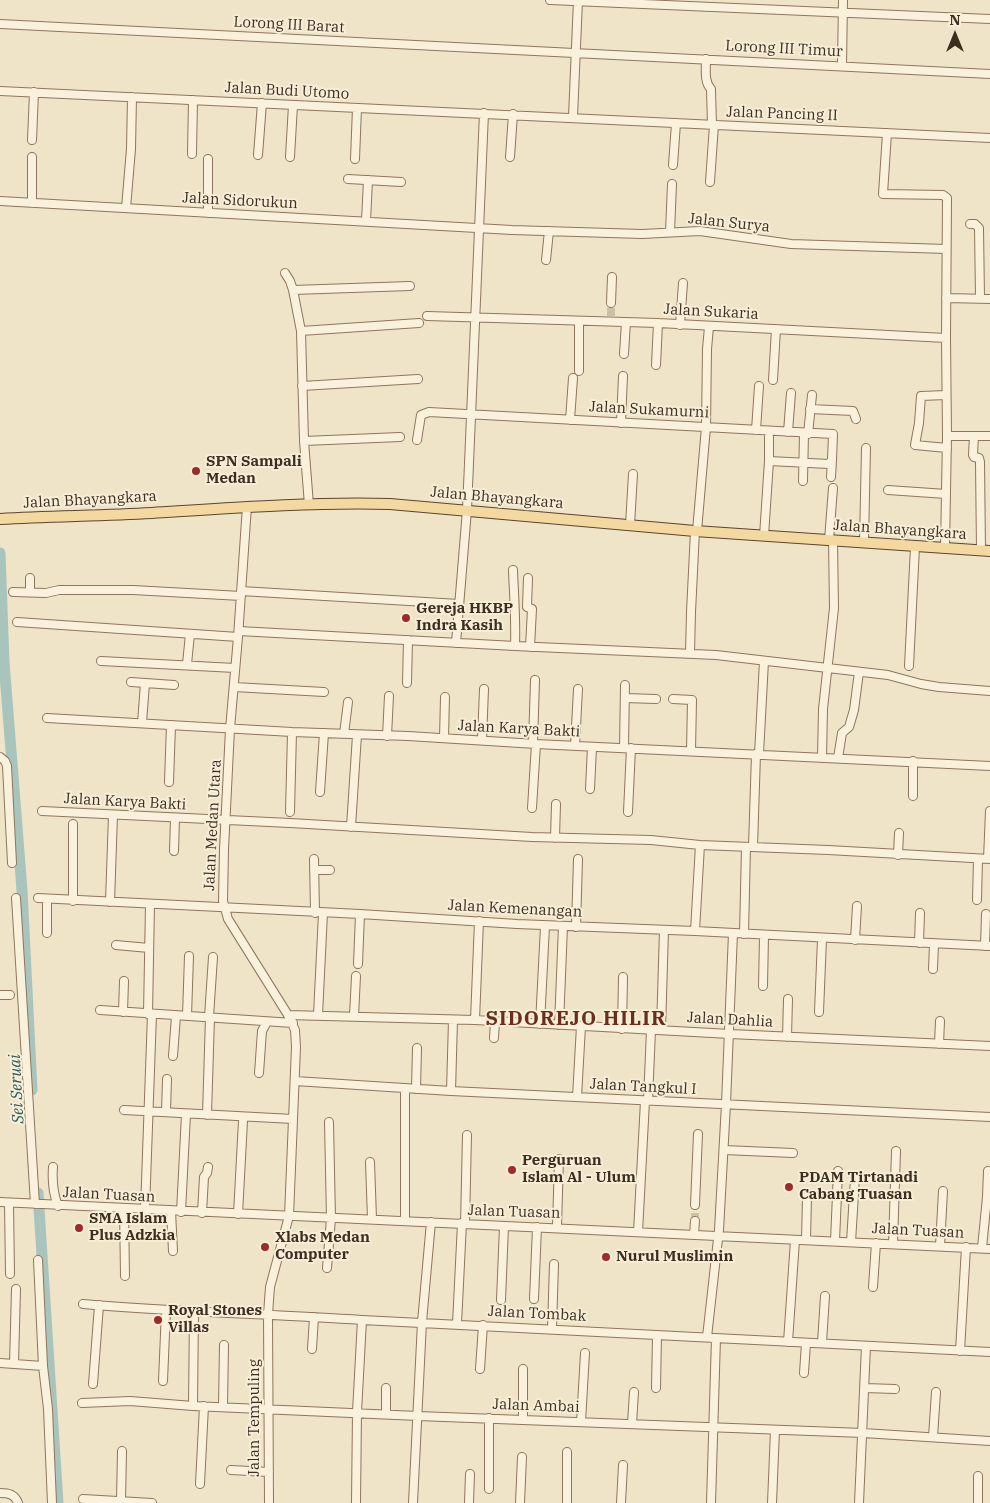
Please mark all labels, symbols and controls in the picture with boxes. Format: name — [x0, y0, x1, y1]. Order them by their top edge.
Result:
north arrow — [930, 10, 980, 60]
text: N — [949, 11, 961, 29]
street label: Lorong III Barat — [233, 13, 345, 37]
street label: Lorong III Timur — [725, 37, 843, 61]
street label: Jalan Budi Utomo — [224, 79, 350, 103]
street label: Jalan Pancing II — [726, 103, 838, 125]
street label: Jalan Sidorukun — [182, 189, 298, 213]
street label: Jalan Surya — [687, 210, 771, 236]
street label: Jalan Sukaria — [663, 301, 759, 323]
street label: Jalan Sukamurni — [588, 398, 710, 422]
place label: SPN Sampali Medan — [206, 453, 302, 488]
marker: SPN Sampali Medan — [190, 465, 202, 477]
street label: Jalan Bhayangkara — [430, 483, 564, 513]
street label: Jalan Bhayangkara — [23, 488, 157, 512]
street label: Jalan Bhayangkara — [833, 516, 967, 544]
place label: Gereja HKBP Indra Kasih — [416, 600, 513, 635]
marker: Gereja HKBP Indra Kasih — [400, 612, 412, 624]
street label: Jalan Karya Bakti — [457, 717, 581, 741]
street label: Jalan Medan Utara — [201, 759, 225, 891]
street label: Jalan Karya Bakti — [63, 790, 187, 814]
street label: Jalan Kemenangan — [447, 896, 583, 922]
district label: SIDOREJO HILIR — [484, 1007, 668, 1031]
street label: Jalan Dahlia — [686, 1009, 774, 1031]
water label: Sei Seruai — [6, 1054, 28, 1124]
street label: Jalan Tangkul I — [589, 1075, 697, 1099]
place label: Perguruan Islam Al - Ulum — [522, 1152, 636, 1187]
marker: Perguruan Islam Al - Ulum — [506, 1164, 518, 1176]
place label: PDAM Tirtanadi Cabang Tuasan — [799, 1169, 918, 1204]
marker: PDAM Tirtanadi Cabang Tuasan — [783, 1181, 795, 1193]
street label: Jalan Tuasan — [62, 1184, 156, 1206]
street label: Jalan Tuasan — [467, 1201, 561, 1223]
place label: SMA Islam Plus Adzkia — [89, 1210, 175, 1245]
street label: Jalan Tuasan — [871, 1220, 965, 1242]
marker: SMA Islam Plus Adzkia — [73, 1222, 85, 1234]
place label: Xlabs Medan Computer — [275, 1229, 370, 1264]
marker: Xlabs Medan Computer — [259, 1241, 271, 1253]
place label: Nurul Muslimin — [616, 1248, 733, 1266]
marker: Nurul Muslimin — [600, 1251, 612, 1263]
place label: Royal Stones Villas — [168, 1302, 262, 1337]
street label: Jalan Tombak — [487, 1302, 587, 1326]
marker: Royal Stones Villas — [152, 1314, 164, 1326]
street label: Jalan Tempuling — [246, 1359, 264, 1477]
street label: Jalan Ambai — [492, 1395, 580, 1417]

